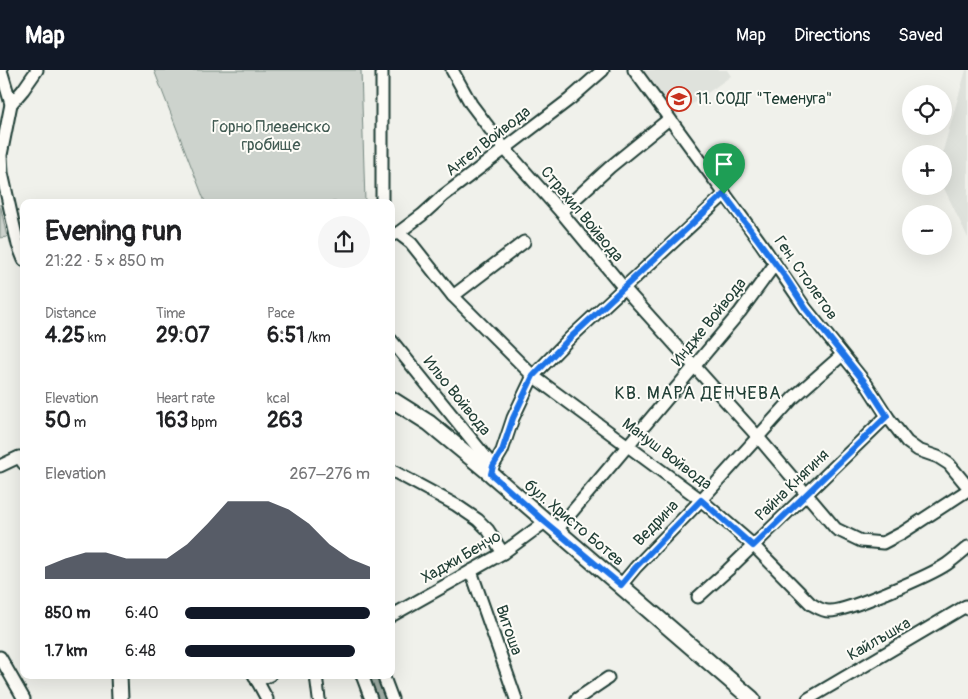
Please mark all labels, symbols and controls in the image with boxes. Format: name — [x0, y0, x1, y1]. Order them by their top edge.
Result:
text: Map — [25, 21, 65, 50]
text: Map — [736, 24, 766, 47]
text: Directions — [794, 24, 870, 47]
text: Saved — [898, 24, 943, 47]
map controls — [902, 85, 952, 255]
button: locate — [902, 85, 952, 135]
school or university icon: 11. СОДГ "Теменуга" — [666, 86, 692, 112]
place label: 11. СОДГ "Теменуга" — [696, 89, 832, 109]
street label: Ангел Войвода — [441, 102, 535, 180]
park label: Горно Плевенско гробище — [212, 117, 331, 155]
pin — [703, 143, 745, 194]
button: + — [902, 145, 952, 195]
icon: arrive — [710, 150, 738, 178]
street label: Страхил Войвода — [536, 162, 628, 266]
button: − — [902, 205, 952, 255]
text: Evening run — [45, 214, 182, 249]
button: share — [318, 216, 370, 268]
street label: Ген. Столетов — [770, 232, 842, 324]
text: 21:22 · 5 × 850 m — [45, 251, 164, 271]
street label: Индже Войвода — [667, 274, 751, 370]
text: Distance — [45, 305, 96, 322]
text: Time — [156, 305, 185, 322]
text: Pace — [267, 305, 295, 322]
text: 4.25 — [45, 322, 85, 349]
text: 29:07 — [156, 322, 210, 349]
text: 6:51 — [267, 322, 304, 349]
text: km — [85, 329, 106, 346]
text: /km — [304, 329, 331, 346]
street label: Ильо Войвода — [419, 352, 495, 440]
district label: КВ. МАРА ДЕНЧЕВА — [614, 382, 782, 405]
text: Elevation — [45, 390, 98, 407]
text: Heart rate — [156, 390, 215, 407]
text: kcal — [267, 390, 290, 407]
text: 50 — [45, 407, 71, 434]
text: 163 — [156, 407, 188, 434]
text: 263 — [267, 407, 303, 434]
text: m — [71, 414, 86, 431]
text: bpm — [188, 414, 217, 431]
street label: Мануш Войвода — [618, 414, 716, 494]
street label: Райна Княгиня — [751, 445, 833, 525]
text: Elevation — [45, 464, 106, 484]
text: 267–276 m — [290, 464, 370, 484]
street label: бул. Христо Ботев — [520, 475, 628, 571]
street label: Ведрина — [629, 496, 683, 550]
street label: Хаджи Бенчо — [418, 526, 505, 588]
street label: Витоша — [491, 602, 527, 658]
text: 850 m — [45, 603, 90, 623]
text: 6:40 — [125, 603, 159, 623]
street label: Кайлъшка — [844, 613, 914, 665]
text: 1.7 km — [45, 641, 88, 661]
text: 6:48 — [125, 641, 156, 661]

